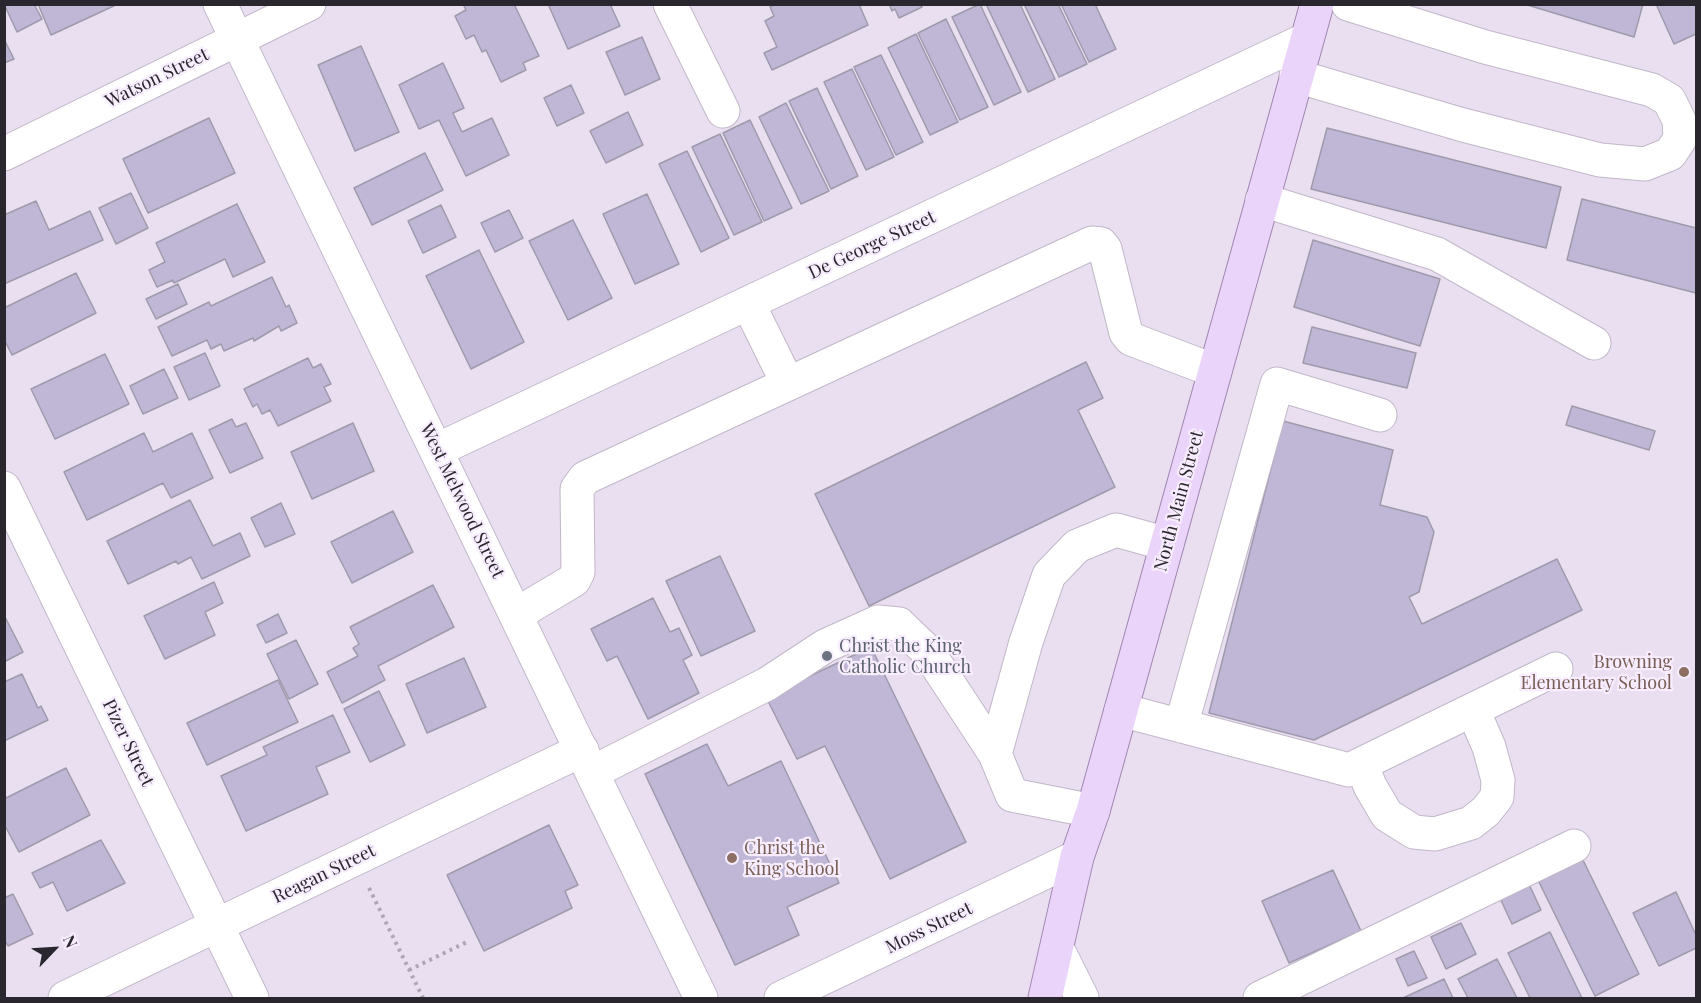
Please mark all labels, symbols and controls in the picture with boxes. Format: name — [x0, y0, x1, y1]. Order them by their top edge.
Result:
street label: Watson Street — [102, 44, 212, 112]
street label: De George Street — [805, 206, 939, 284]
street label: West Melwood Street — [415, 420, 509, 582]
street label: North Main Street — [1150, 428, 1208, 574]
place label: Christ the King Catholic Church — [839, 635, 971, 678]
marker: Christ the King Catholic Church — [820, 649, 834, 663]
place label: Browning Elementary School — [1520, 651, 1672, 694]
marker: Browning Elementary School — [1677, 665, 1691, 679]
street label: Pizer Street — [98, 696, 158, 790]
place label: Christ the King School — [744, 837, 839, 880]
street label: Reagan Street — [269, 840, 379, 908]
marker: Christ the King School — [725, 851, 739, 865]
street label: Moss Street — [882, 898, 976, 958]
north arrow — [24, 919, 84, 979]
text: N — [59, 932, 83, 951]

